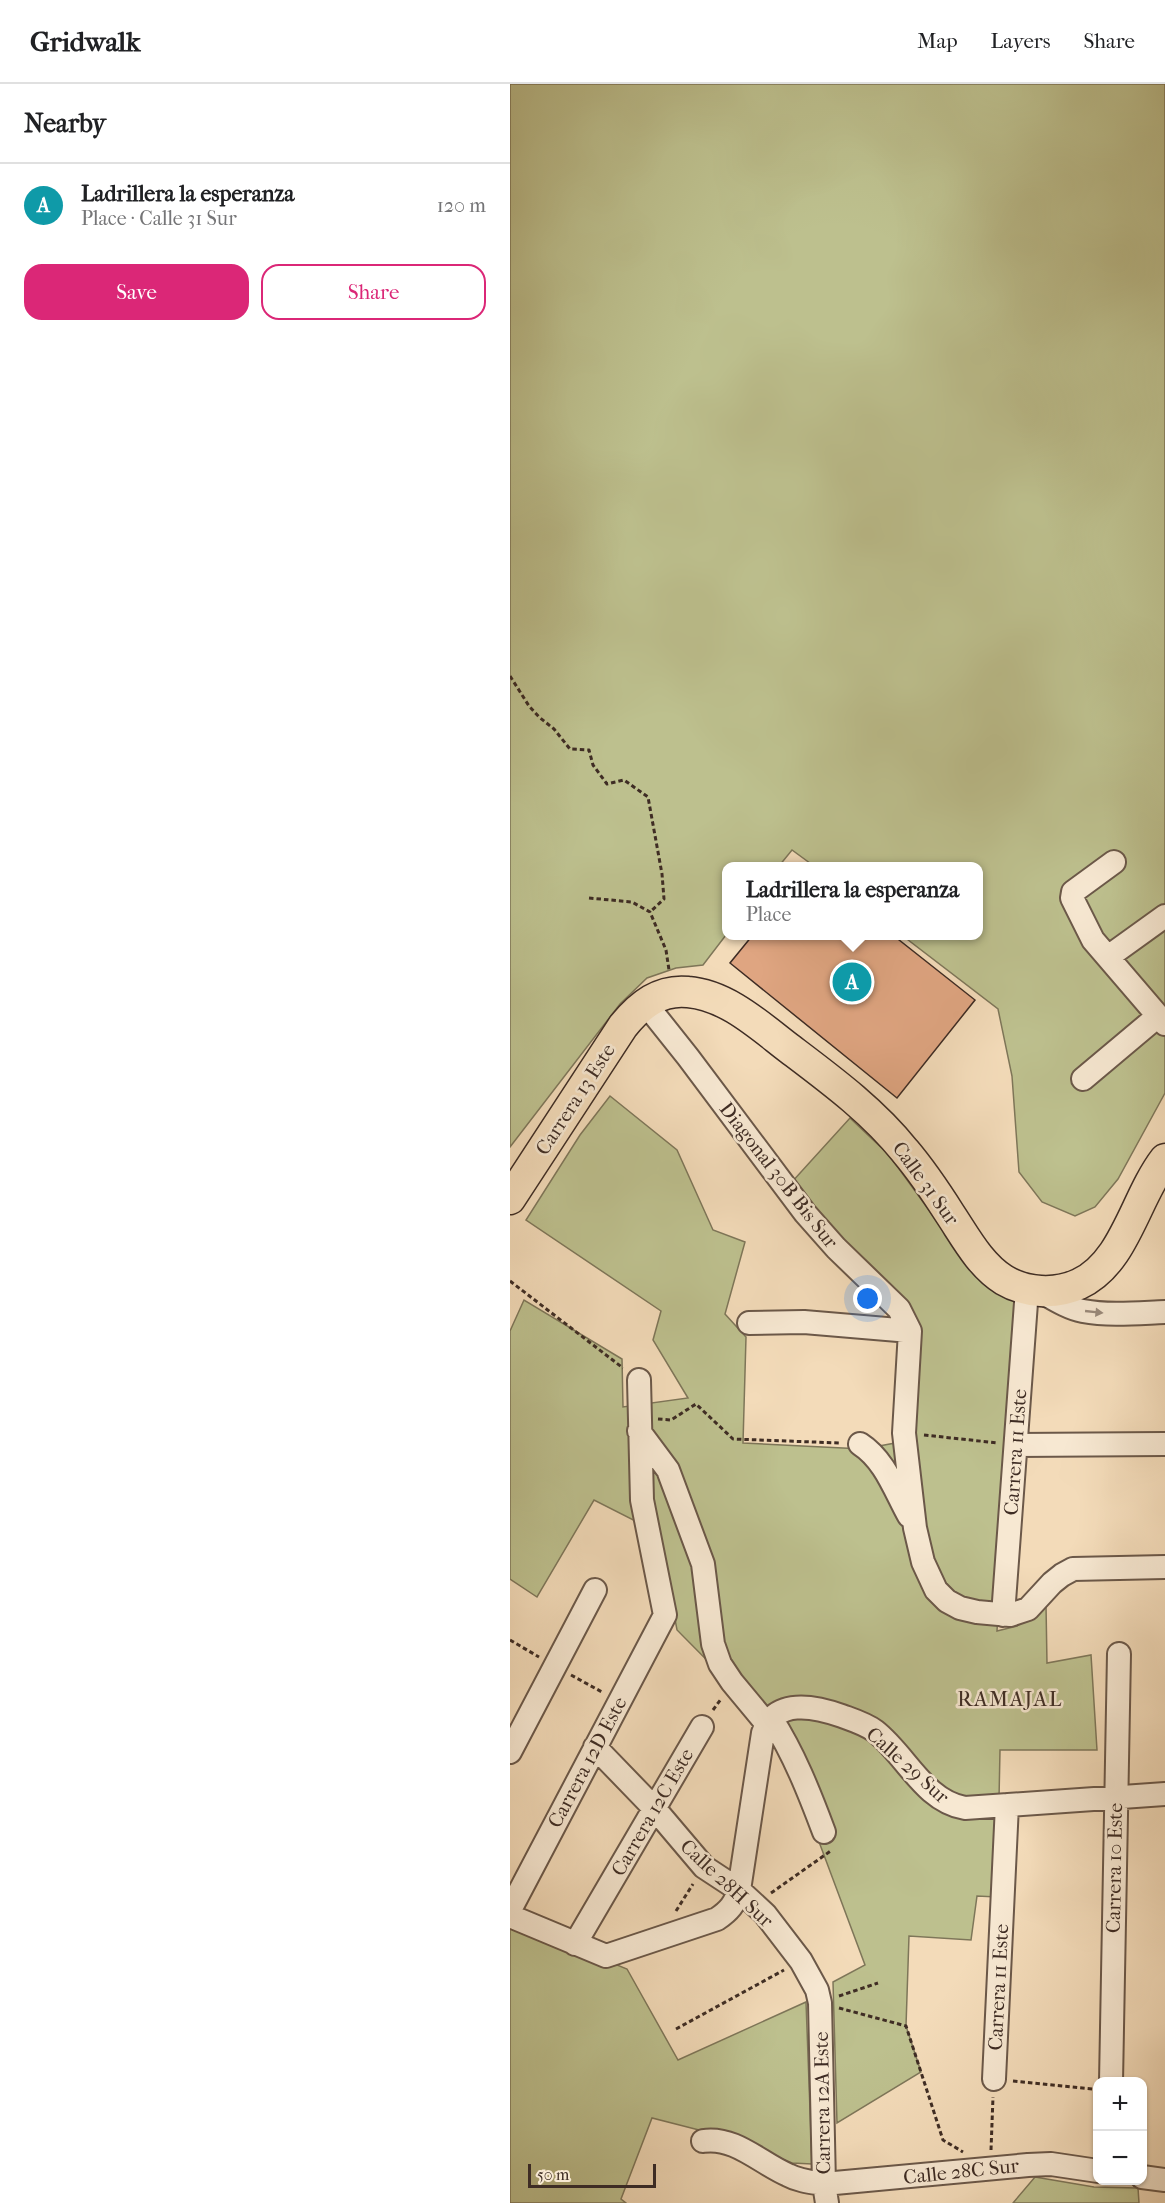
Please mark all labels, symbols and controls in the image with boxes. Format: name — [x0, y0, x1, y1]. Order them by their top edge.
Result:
text: Gridwalk — [30, 25, 141, 58]
text: Map — [917, 29, 958, 53]
text: Layers — [991, 29, 1050, 53]
text: Share — [1083, 29, 1135, 53]
text: Nearby — [24, 108, 106, 139]
text: Ladrillera la esperanza — [81, 181, 294, 207]
text: A — [37, 194, 50, 217]
text: 120 m — [437, 194, 486, 217]
text: Place · Calle 31 Sur — [81, 207, 237, 230]
button: Save — [24, 264, 249, 320]
button: Share — [261, 264, 486, 320]
popup — [722, 862, 983, 940]
text: Ladrillera la esperanza — [746, 877, 959, 903]
text: Place — [746, 903, 791, 926]
pin: A — [832, 960, 872, 1004]
street label: Carrera 13 Este — [531, 1039, 620, 1159]
street label: Diagonal 30B Bis Sur — [714, 1098, 843, 1253]
street label: Calle 31 Sur — [888, 1137, 964, 1230]
your location — [853, 1284, 882, 1313]
one-way arrow — [1084, 1307, 1103, 1317]
street label: Carrera 11 Este — [1000, 1388, 1031, 1516]
district label: RAMAJAL — [957, 1687, 1063, 1711]
street label: Carrera 12D Este — [543, 1693, 632, 1832]
street label: Calle 29 Sur — [862, 1722, 954, 1809]
street label: Carrera 12C Este — [607, 1744, 698, 1880]
street label: Carrera 10 Este — [1102, 1802, 1127, 1933]
street label: Calle 28H Sur — [676, 1835, 778, 1932]
street label: Carrera 11 Este — [984, 1923, 1013, 2051]
street label: Carrera 12A Este — [810, 2031, 835, 2175]
map controls — [1093, 2077, 1147, 2185]
button: + — [1093, 2077, 1147, 2131]
button: − — [1093, 2131, 1147, 2185]
street label: Calle 28C Sur — [902, 2154, 1020, 2189]
scale bar — [528, 2161, 656, 2188]
text: 50 m — [537, 2165, 569, 2184]

